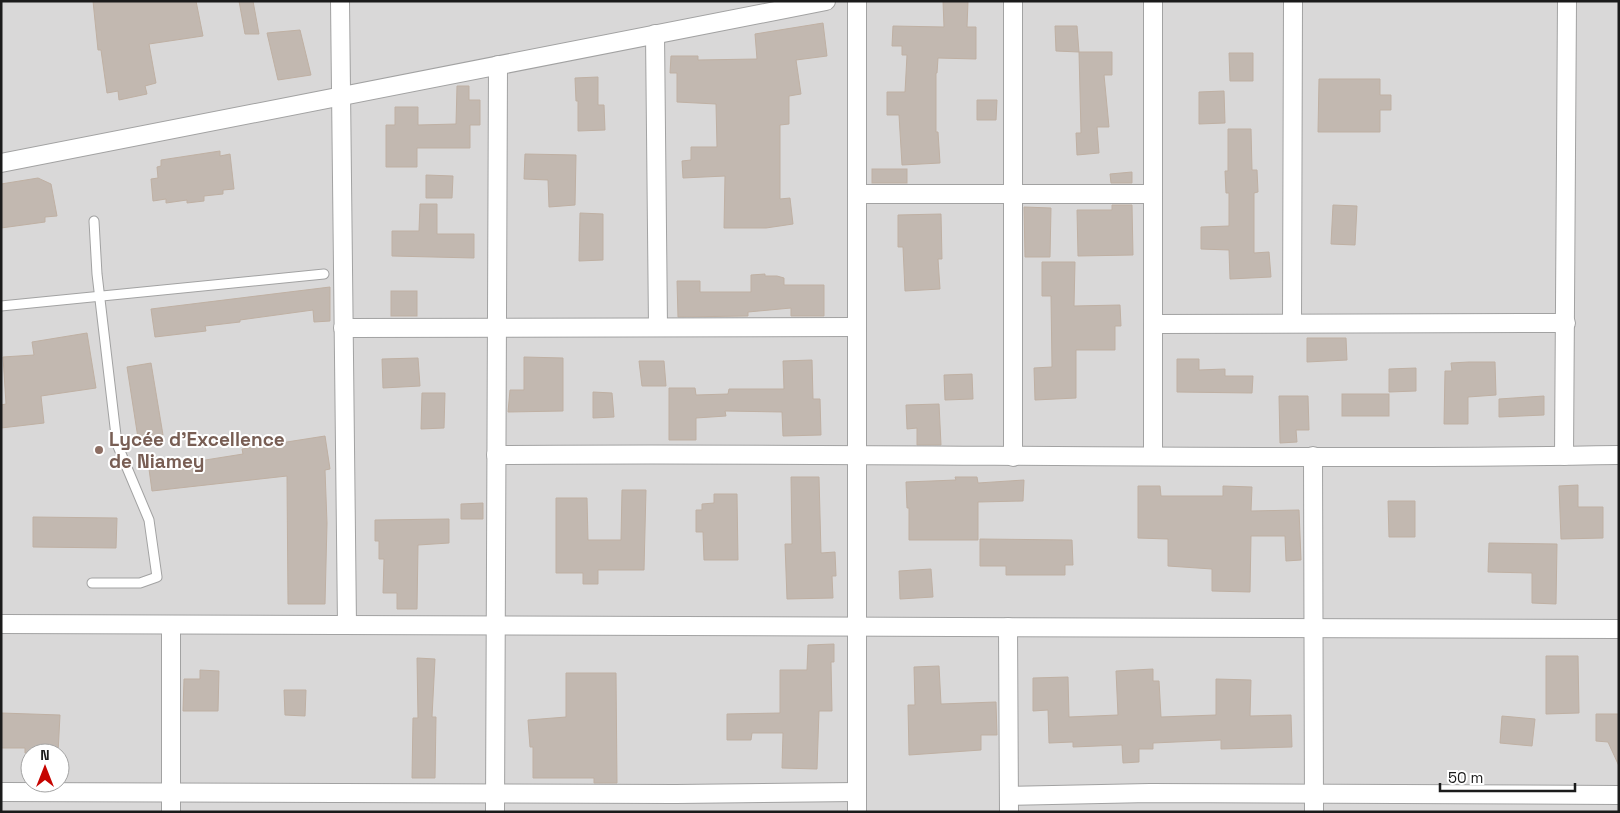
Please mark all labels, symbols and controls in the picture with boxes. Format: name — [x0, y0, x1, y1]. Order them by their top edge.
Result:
place label: Lycée d'Excellence de Niamey — [109, 427, 285, 474]
marker: Lycée d'Excellence de Niamey — [93, 444, 105, 456]
north arrow — [20, 743, 70, 793]
text: N — [40, 746, 50, 764]
scale bar — [1440, 760, 1575, 792]
text: 50 m — [1448, 768, 1483, 787]

